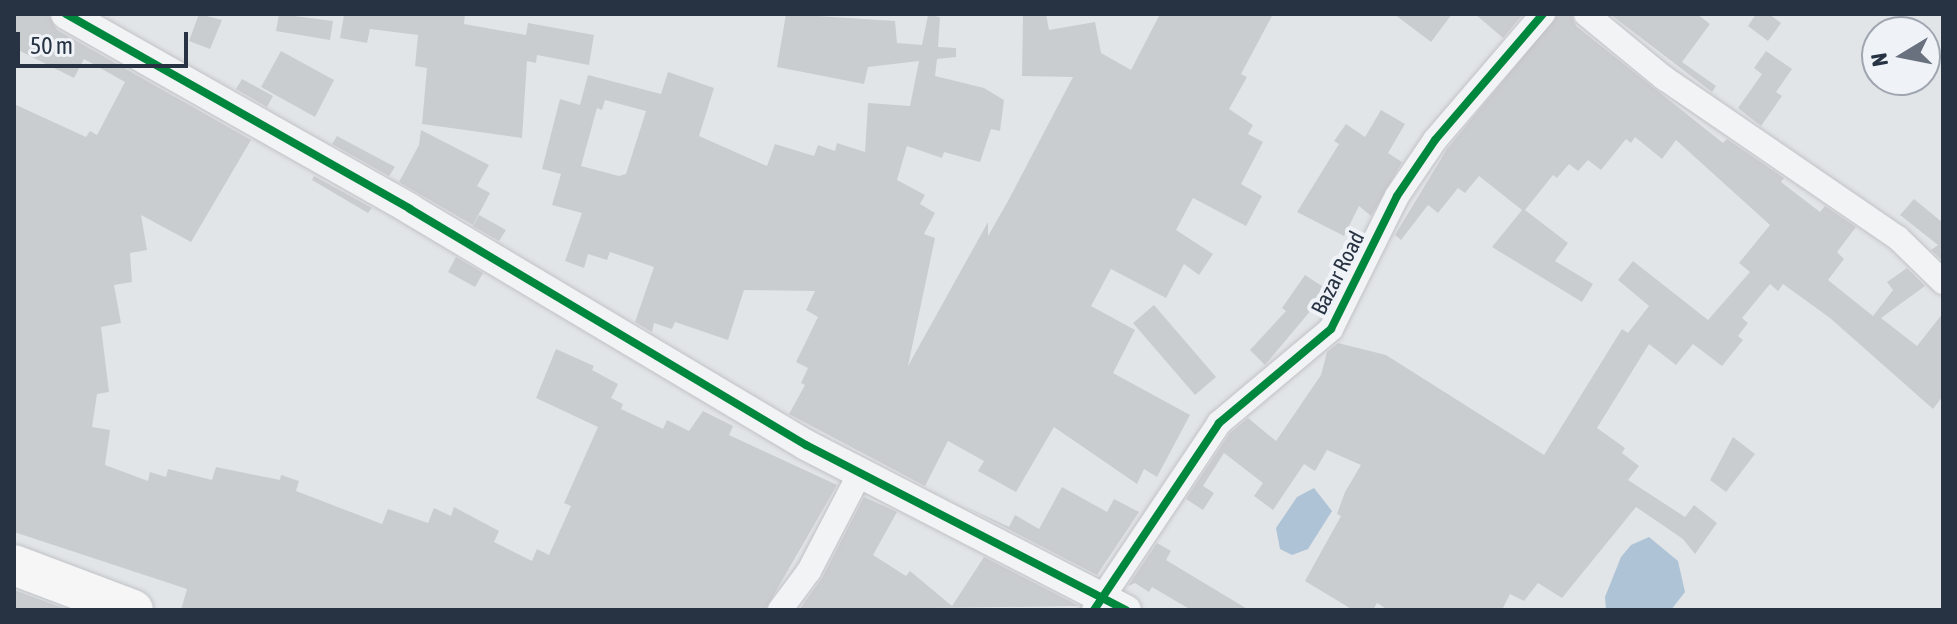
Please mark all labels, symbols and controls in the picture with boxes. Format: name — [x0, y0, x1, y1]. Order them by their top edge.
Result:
scale bar — [20, 16, 192, 66]
north arrow — [1861, 16, 1941, 96]
text: 50 m — [30, 32, 73, 59]
text: N — [1865, 51, 1893, 68]
street label: Bazar Road — [1306, 227, 1370, 319]

